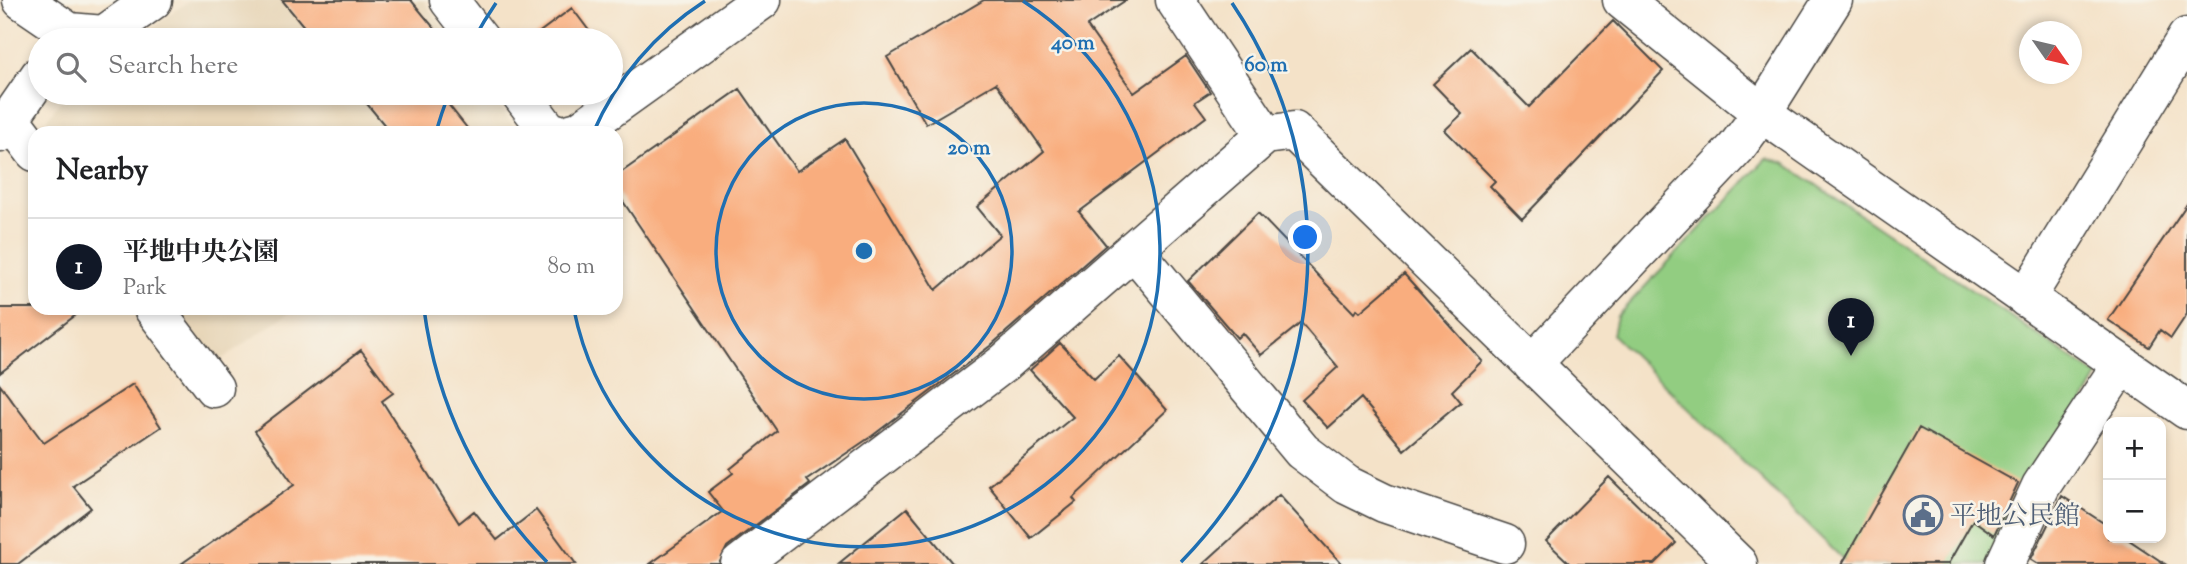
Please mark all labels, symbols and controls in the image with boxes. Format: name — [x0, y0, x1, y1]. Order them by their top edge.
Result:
north arrow — [2019, 21, 2082, 84]
search box — [28, 28, 623, 105]
text: 40 m — [1050, 29, 1095, 59]
icon: search — [52, 48, 90, 86]
text: Search here — [108, 48, 238, 85]
text: 60 m — [1244, 51, 1288, 81]
text: 20 m — [948, 134, 991, 164]
text: Nearby — [56, 150, 148, 193]
your location — [1288, 220, 1322, 254]
text: 平地中央公園 — [123, 235, 279, 272]
centre of rings — [852, 239, 876, 263]
text: 1 — [75, 251, 83, 284]
text: 80 m — [547, 251, 595, 284]
text: Park — [123, 272, 167, 305]
pin: 1 — [1828, 298, 1874, 356]
map controls — [2103, 417, 2166, 543]
button: + — [2103, 417, 2166, 480]
button: − — [2103, 480, 2166, 543]
public building icon: 平地公民館 — [1902, 494, 1944, 536]
place label: 平地公民館 — [1950, 499, 2080, 536]

